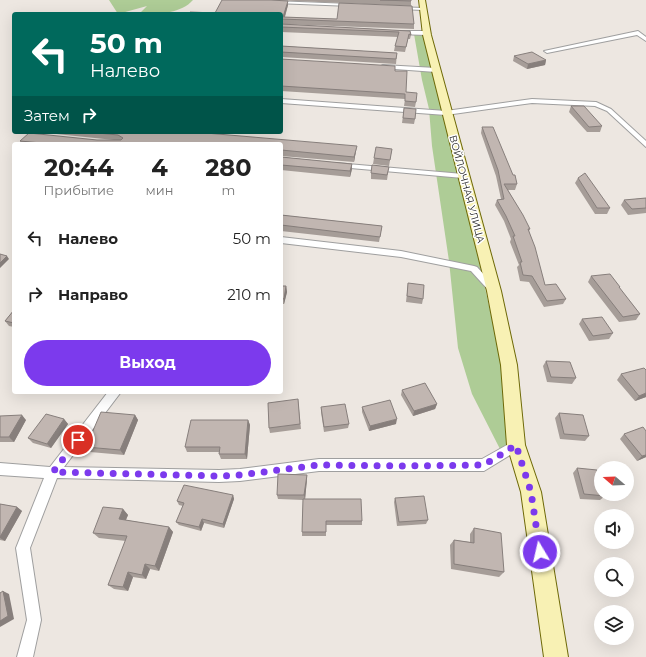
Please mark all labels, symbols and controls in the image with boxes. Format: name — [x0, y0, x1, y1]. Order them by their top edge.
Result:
text: 50 m — [90, 26, 163, 60]
icon: left — [24, 28, 76, 80]
text: Налево — [90, 60, 160, 82]
icon: right — [78, 104, 100, 126]
text: Затем — [24, 106, 70, 125]
street label: ВОЙЛОЧНАЯ УЛИЦА — [446, 134, 488, 245]
text: 20:44 — [44, 153, 114, 182]
text: 4 — [151, 153, 168, 182]
text: 280 — [205, 153, 251, 182]
text: Прибытие — [44, 182, 114, 198]
text: мин — [146, 182, 174, 198]
text: m — [221, 182, 235, 198]
icon: left — [24, 227, 46, 249]
text: Налево — [58, 229, 118, 248]
text: 50 m — [233, 229, 271, 248]
icon: right — [24, 283, 46, 305]
text: Направо — [58, 285, 128, 304]
text: 210 m — [227, 285, 271, 304]
button: Выход — [24, 340, 271, 386]
pin — [61, 423, 95, 457]
icon: arrive — [67, 429, 89, 451]
north arrow — [594, 461, 634, 501]
map controls — [594, 461, 634, 645]
button: sound — [594, 509, 634, 549]
position arrow — [519, 531, 561, 573]
button: search — [594, 557, 634, 597]
button: layers — [594, 605, 634, 645]

